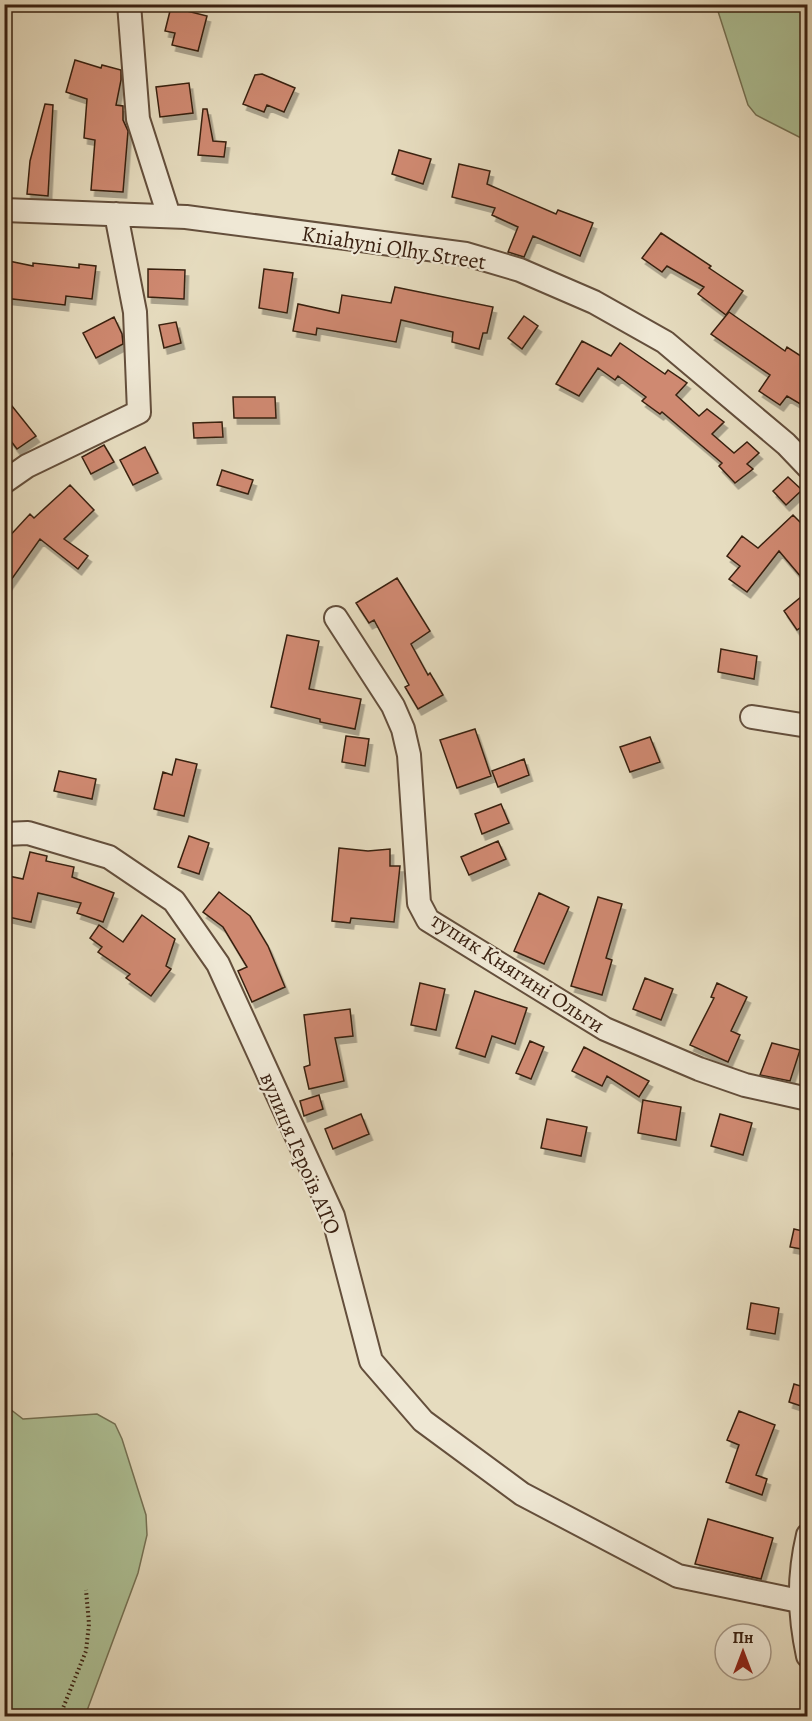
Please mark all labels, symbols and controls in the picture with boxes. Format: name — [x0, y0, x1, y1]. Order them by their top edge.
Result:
street label: Kniahyni Olhy Street — [300, 219, 488, 277]
street label: тупик Княгині Ольги — [425, 905, 610, 1040]
street label: вулиця Героїв АТО — [252, 1068, 348, 1239]
north arrow — [713, 1622, 773, 1682]
text: Пн — [733, 1627, 753, 1649]

